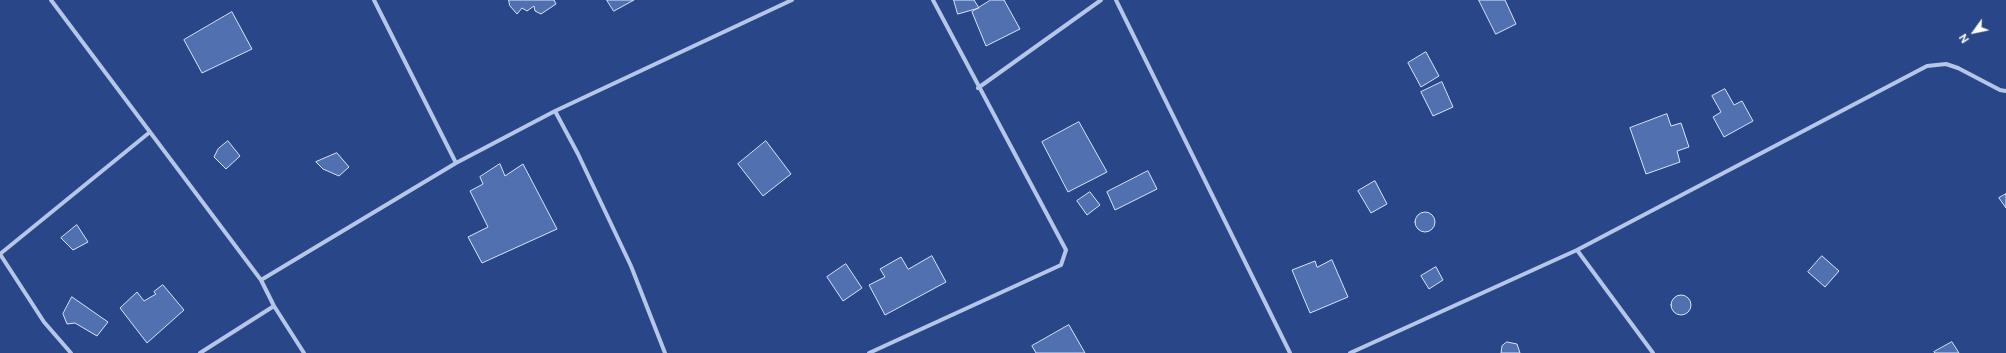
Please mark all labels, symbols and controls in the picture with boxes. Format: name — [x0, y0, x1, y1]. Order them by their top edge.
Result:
north arrow — [1954, 12, 1994, 52]
text: N — [1956, 31, 1972, 46]

